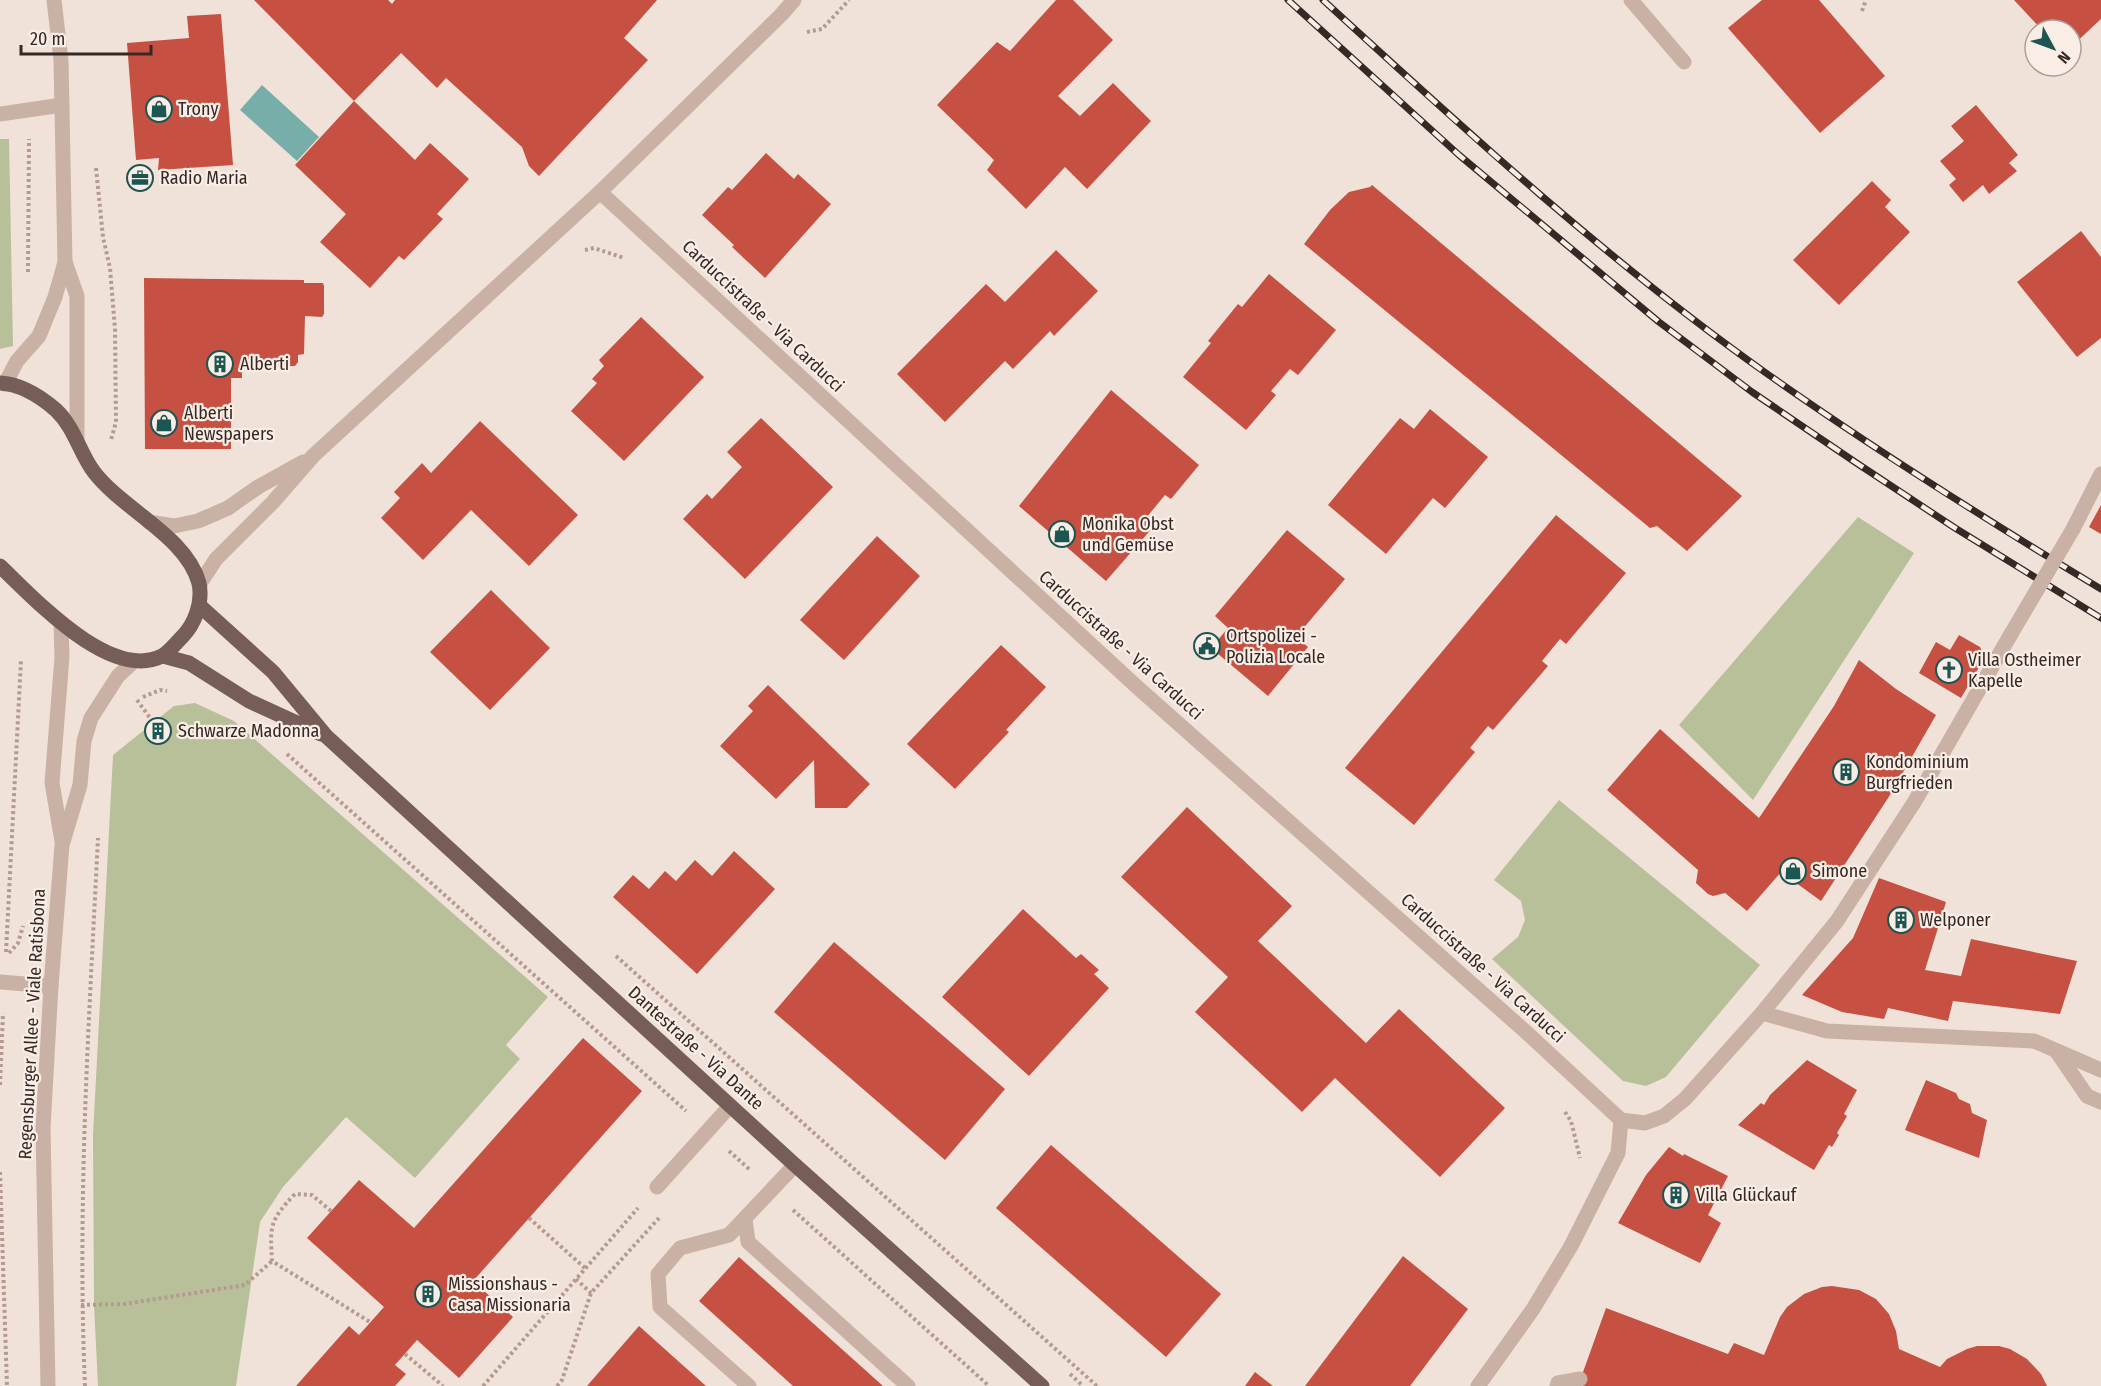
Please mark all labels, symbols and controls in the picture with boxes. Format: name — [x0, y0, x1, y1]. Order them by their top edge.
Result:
scale bar — [21, 18, 152, 56]
north arrow — [2023, 18, 2083, 78]
text: 20 m — [30, 28, 65, 50]
text: N — [2054, 48, 2074, 67]
shop icon: Trony — [144, 94, 174, 124]
place label: Trony — [178, 98, 218, 120]
office icon: Radio Maria — [125, 163, 155, 193]
place label: Radio Maria — [160, 167, 248, 189]
street label: Carduccistraße - Via Carducci — [678, 235, 848, 397]
building icon: Alberti — [205, 349, 235, 379]
place label: Alberti — [240, 353, 289, 375]
place label: Alberti Newspapers — [184, 402, 274, 445]
shop icon: Alberti Newspapers — [149, 408, 179, 438]
place label: Monika Obst und Gemüse — [1082, 513, 1174, 556]
shop icon: Monika Obst und Gemüse — [1047, 519, 1077, 549]
street label: Carduccistraße - Via Carducci — [1035, 566, 1207, 724]
place label: Ortspolizei - Polizia Locale — [1226, 625, 1325, 668]
public building icon: Ortspolizei - Polizia Locale — [1192, 631, 1222, 661]
place label: Villa Ostheimer Kapelle — [1968, 649, 2082, 692]
church icon: Villa Ostheimer Kapelle — [1934, 655, 1964, 685]
building icon: Schwarze Madonna — [143, 716, 173, 746]
place label: Schwarze Madonna — [178, 720, 319, 742]
place label: Kondominium Burgfrieden — [1866, 751, 1969, 794]
building icon: Kondominium Burgfrieden — [1831, 757, 1861, 787]
shop icon: Simone — [1778, 856, 1808, 886]
place label: Simone — [1812, 860, 1867, 882]
street label: Regensburger Allee - Viale Ratisbona — [14, 888, 50, 1160]
street label: Carduccistraße - Via Carducci — [1397, 889, 1569, 1047]
building icon: Welponer — [1886, 905, 1916, 935]
place label: Welponer — [1920, 909, 1991, 931]
street label: Dantestraße - Via Dante — [624, 981, 768, 1115]
building icon: Villa Glückauf — [1661, 1180, 1691, 1210]
place label: Villa Glückauf — [1696, 1184, 1798, 1206]
place label: Missionshaus - Casa Missionaria — [448, 1273, 571, 1316]
building icon: Missionshaus - Casa Missionaria — [413, 1279, 443, 1309]

